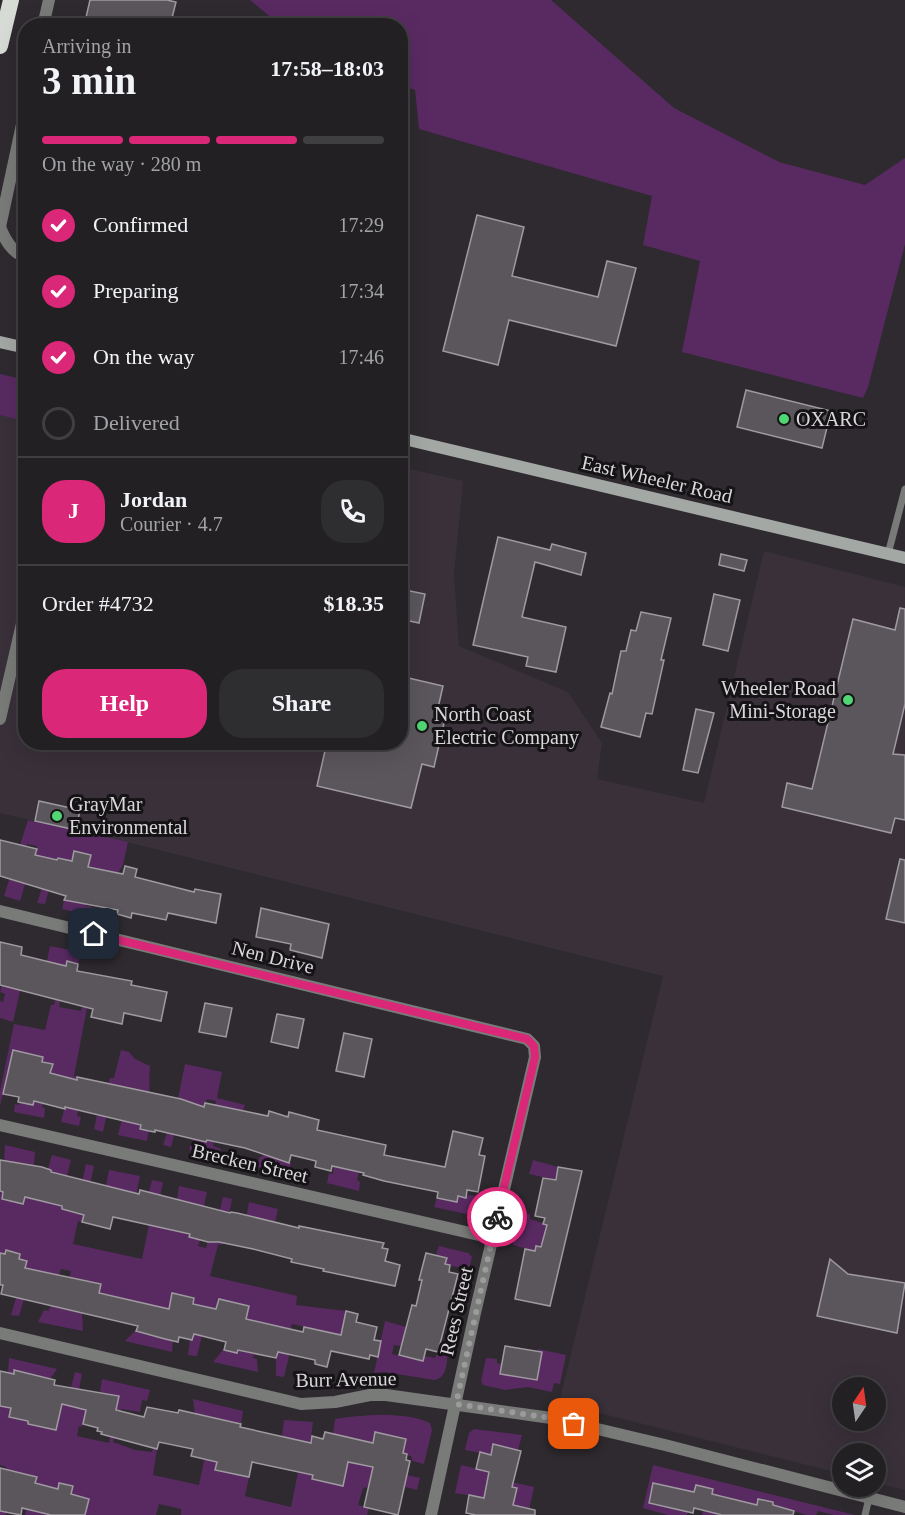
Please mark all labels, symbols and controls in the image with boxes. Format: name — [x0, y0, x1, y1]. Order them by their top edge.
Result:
text: Arriving in — [42, 35, 131, 57]
text: 17:58–18:03 — [270, 56, 384, 81]
text: 3 min — [42, 59, 136, 102]
text: On the way · 280 m — [42, 153, 201, 175]
icon: check — [42, 209, 75, 242]
text: Confirmed — [93, 212, 188, 237]
text: 17:29 — [338, 214, 384, 236]
icon: check — [42, 275, 75, 308]
text: Preparing — [93, 278, 179, 303]
text: 17:34 — [338, 280, 384, 302]
icon: check — [42, 341, 75, 374]
text: On the way — [93, 344, 194, 369]
text: 17:46 — [338, 346, 384, 368]
place label: OXARC — [796, 408, 866, 430]
text: Delivered — [93, 410, 180, 435]
marker: OXARC — [777, 412, 791, 426]
street label: East Wheeler Road — [579, 451, 735, 507]
button: phone — [321, 480, 384, 543]
text: Jordan — [120, 487, 187, 512]
text: J — [68, 498, 79, 523]
text: Courier · 4.7 — [120, 513, 223, 535]
text: Order #4732 — [42, 591, 154, 616]
text: $18.35 — [324, 591, 384, 616]
button: Help — [42, 669, 207, 738]
button: Share — [219, 669, 384, 738]
place label: Wheeler Road Mini-Storage — [721, 677, 836, 723]
marker: Wheeler Road Mini-Storage — [841, 693, 855, 707]
place label: North Coast Electric Company — [434, 703, 579, 749]
marker: North Coast Electric Company — [415, 719, 429, 733]
place label: GrayMar Environmental — [69, 793, 188, 838]
marker: GrayMar Environmental — [50, 809, 64, 823]
pin — [68, 908, 119, 959]
icon: home — [77, 917, 110, 950]
street label: Nen Drive — [230, 936, 316, 978]
street label: Brecken Street — [190, 1139, 311, 1187]
courier — [467, 1187, 527, 1247]
icon: bike — [481, 1201, 514, 1234]
street label: Rees Street — [435, 1264, 477, 1358]
street label: Burr Avenue — [295, 1367, 397, 1391]
north arrow — [832, 1377, 886, 1431]
map controls — [832, 1377, 886, 1497]
pin — [548, 1398, 599, 1449]
icon: bag — [557, 1407, 590, 1440]
button: layers — [832, 1443, 886, 1497]

